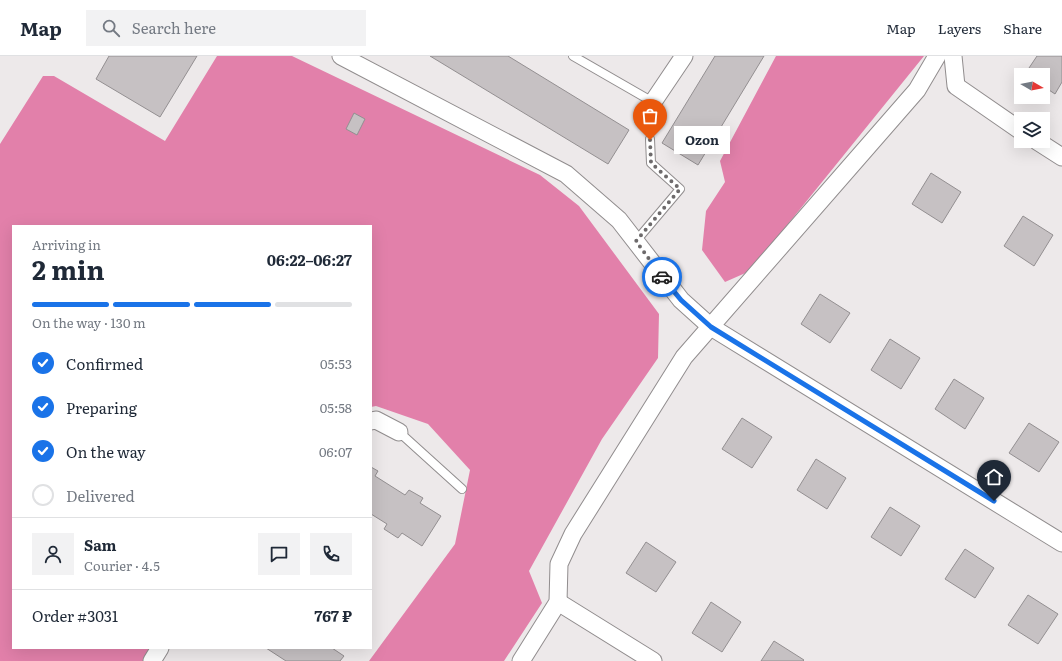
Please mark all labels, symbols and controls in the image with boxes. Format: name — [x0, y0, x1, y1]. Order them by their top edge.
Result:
search box — [86, 10, 366, 46]
text: Map — [20, 14, 62, 42]
text: Search here — [132, 16, 216, 39]
icon: search — [100, 17, 122, 39]
text: Map — [886, 18, 916, 38]
text: Layers — [938, 18, 981, 38]
text: Share — [1003, 18, 1042, 38]
north arrow — [1014, 68, 1050, 104]
map controls — [1014, 68, 1050, 148]
pin — [633, 99, 667, 140]
icon: bag — [639, 105, 661, 127]
button: layers — [1014, 112, 1050, 148]
callout: Ozon — [674, 126, 730, 154]
text: Ozon — [685, 130, 719, 149]
text: Arriving in — [32, 235, 101, 254]
text: 06:22–06:27 — [267, 248, 352, 271]
text: 2 min — [32, 249, 105, 288]
courier — [642, 257, 682, 297]
icon: car — [651, 266, 673, 288]
text: On the way · 130 m — [32, 313, 146, 332]
icon: check — [32, 352, 54, 374]
text: Confirmed — [66, 352, 143, 375]
text: 05:53 — [320, 354, 352, 373]
icon: check — [32, 396, 54, 418]
text: Preparing — [66, 396, 137, 419]
text: 05:58 — [320, 398, 352, 417]
icon: check — [32, 440, 54, 462]
text: On the way — [66, 440, 146, 463]
text: 06:07 — [319, 442, 352, 461]
pin — [977, 460, 1011, 501]
icon: home — [983, 466, 1005, 488]
text: Delivered — [66, 484, 135, 507]
button: person — [32, 533, 74, 575]
text: Sam — [84, 533, 117, 556]
button: chat — [258, 533, 300, 575]
button: phone — [310, 533, 352, 575]
text: Courier · 4.5 — [84, 556, 160, 575]
text: Order #3031 — [32, 604, 118, 627]
text: 767 ₽ — [314, 604, 352, 627]

